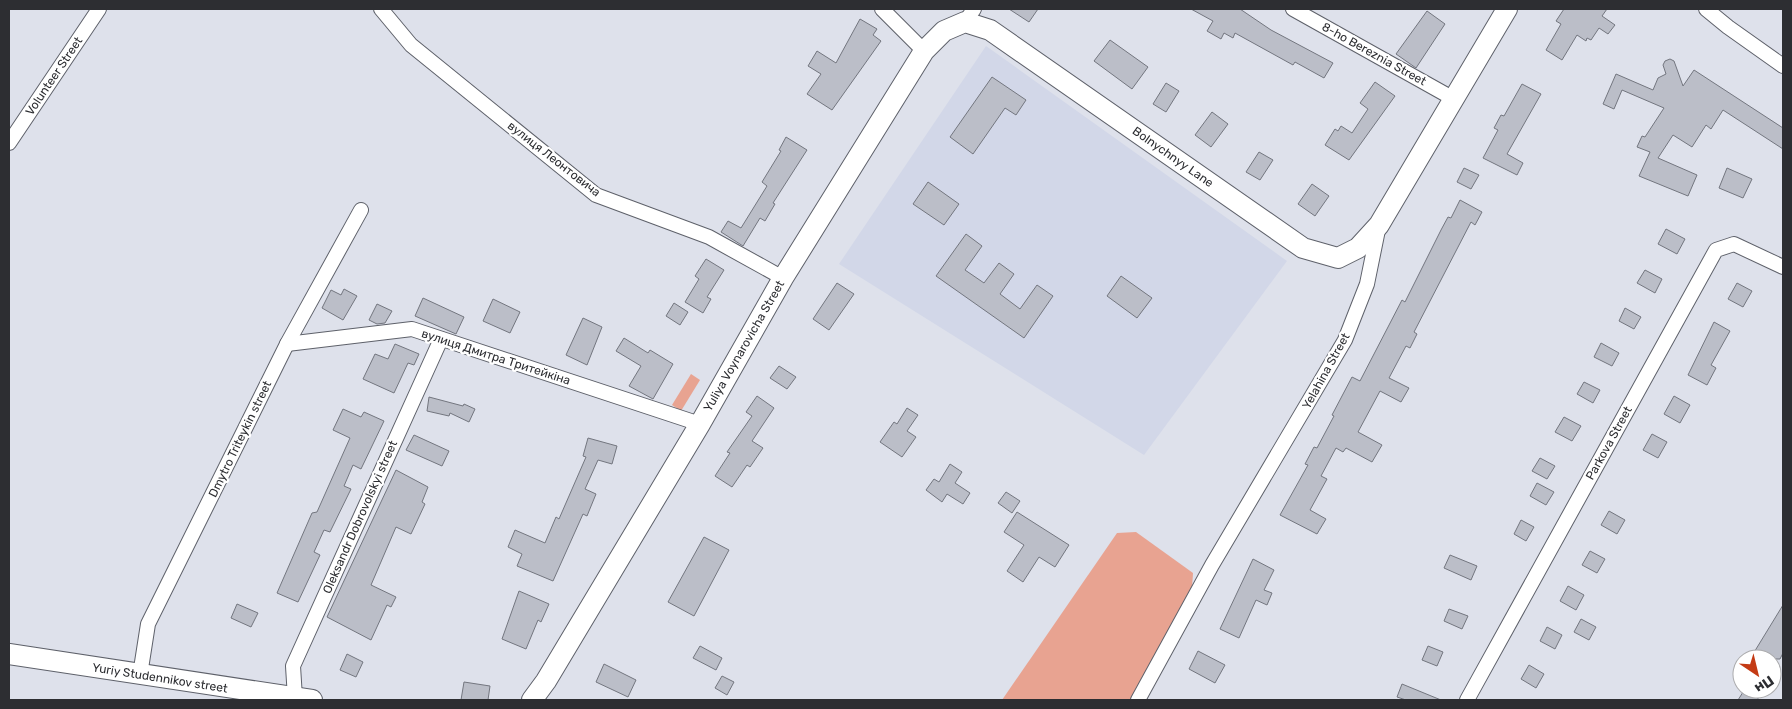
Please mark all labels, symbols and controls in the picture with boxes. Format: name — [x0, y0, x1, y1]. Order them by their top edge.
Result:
street label: 8-ho Bereznia Street — [1319, 20, 1429, 89]
street label: Volunteer Street — [23, 34, 86, 118]
street label: вулиця Леонтовича — [505, 118, 603, 200]
street label: Bolnychnyy Lane — [1130, 124, 1216, 190]
street label: Yuliya Voynarovicha Street — [701, 278, 787, 414]
street label: вулиця Дмитра Тритейкіна — [420, 326, 572, 388]
street label: Yelahina Street — [1299, 330, 1353, 411]
street label: Dmytro Triteykin street — [206, 378, 274, 500]
street label: Parkova Street — [1583, 403, 1635, 482]
street label: Oleksandr Dobrovolskyi street — [320, 438, 400, 596]
north arrow — [1732, 649, 1782, 699]
street label: Yuriy Studennikov street — [91, 660, 229, 696]
text: Пн — [1751, 672, 1777, 697]

